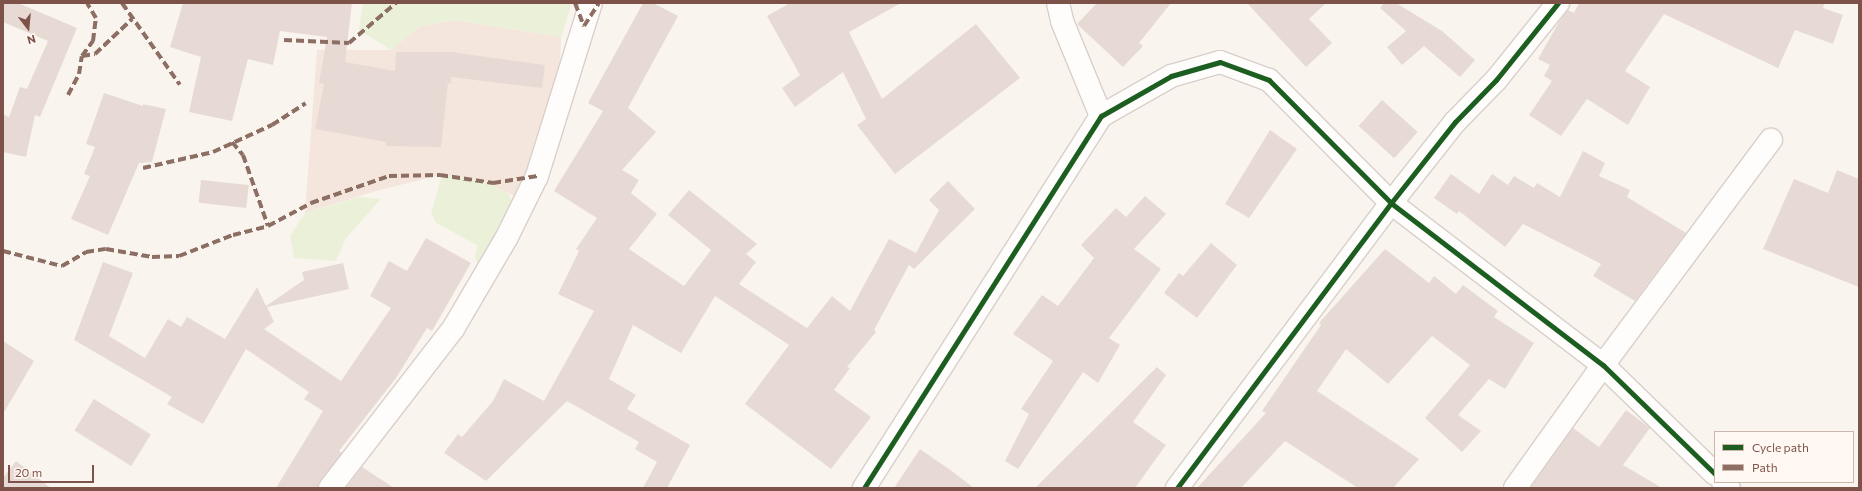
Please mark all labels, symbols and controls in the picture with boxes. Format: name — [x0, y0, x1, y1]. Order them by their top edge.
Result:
north arrow — [8, 8, 48, 48]
text: N — [26, 33, 37, 47]
legend — [1714, 431, 1854, 483]
text: Cycle path — [1752, 440, 1809, 454]
scale bar — [10, 457, 96, 483]
text: Path — [1752, 460, 1778, 474]
text: 20 m — [15, 465, 42, 479]

